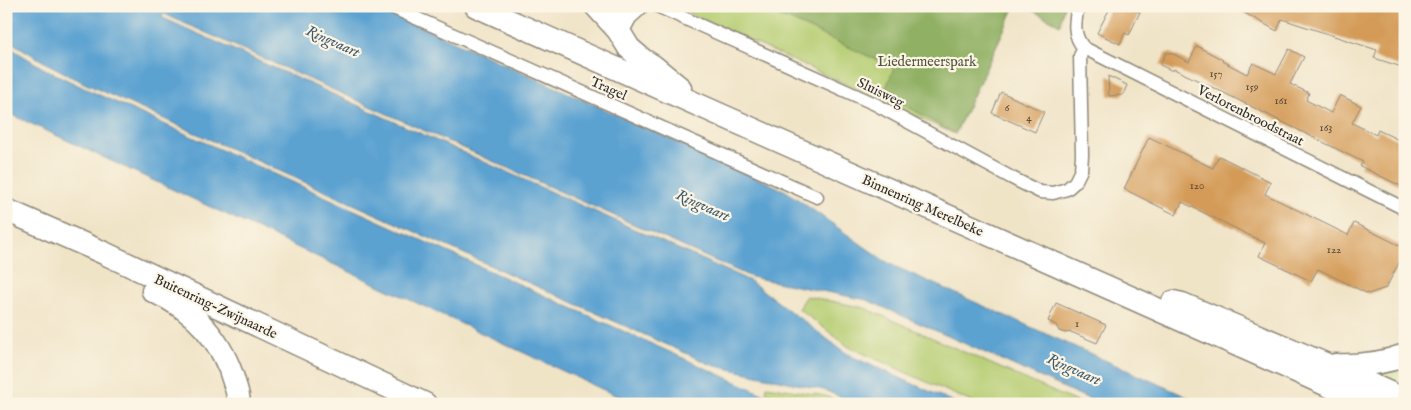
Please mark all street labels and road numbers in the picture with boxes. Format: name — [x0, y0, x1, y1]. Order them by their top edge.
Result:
street label: Tragel — [587, 73, 630, 105]
street label: Sluisweg — [854, 74, 907, 112]
street label: Verlorenbroodstraat — [1193, 81, 1307, 151]
street label: Binnenring Merelbeke — [859, 171, 987, 241]
street label: Buitenring-Zwijnaarde — [151, 270, 280, 344]

